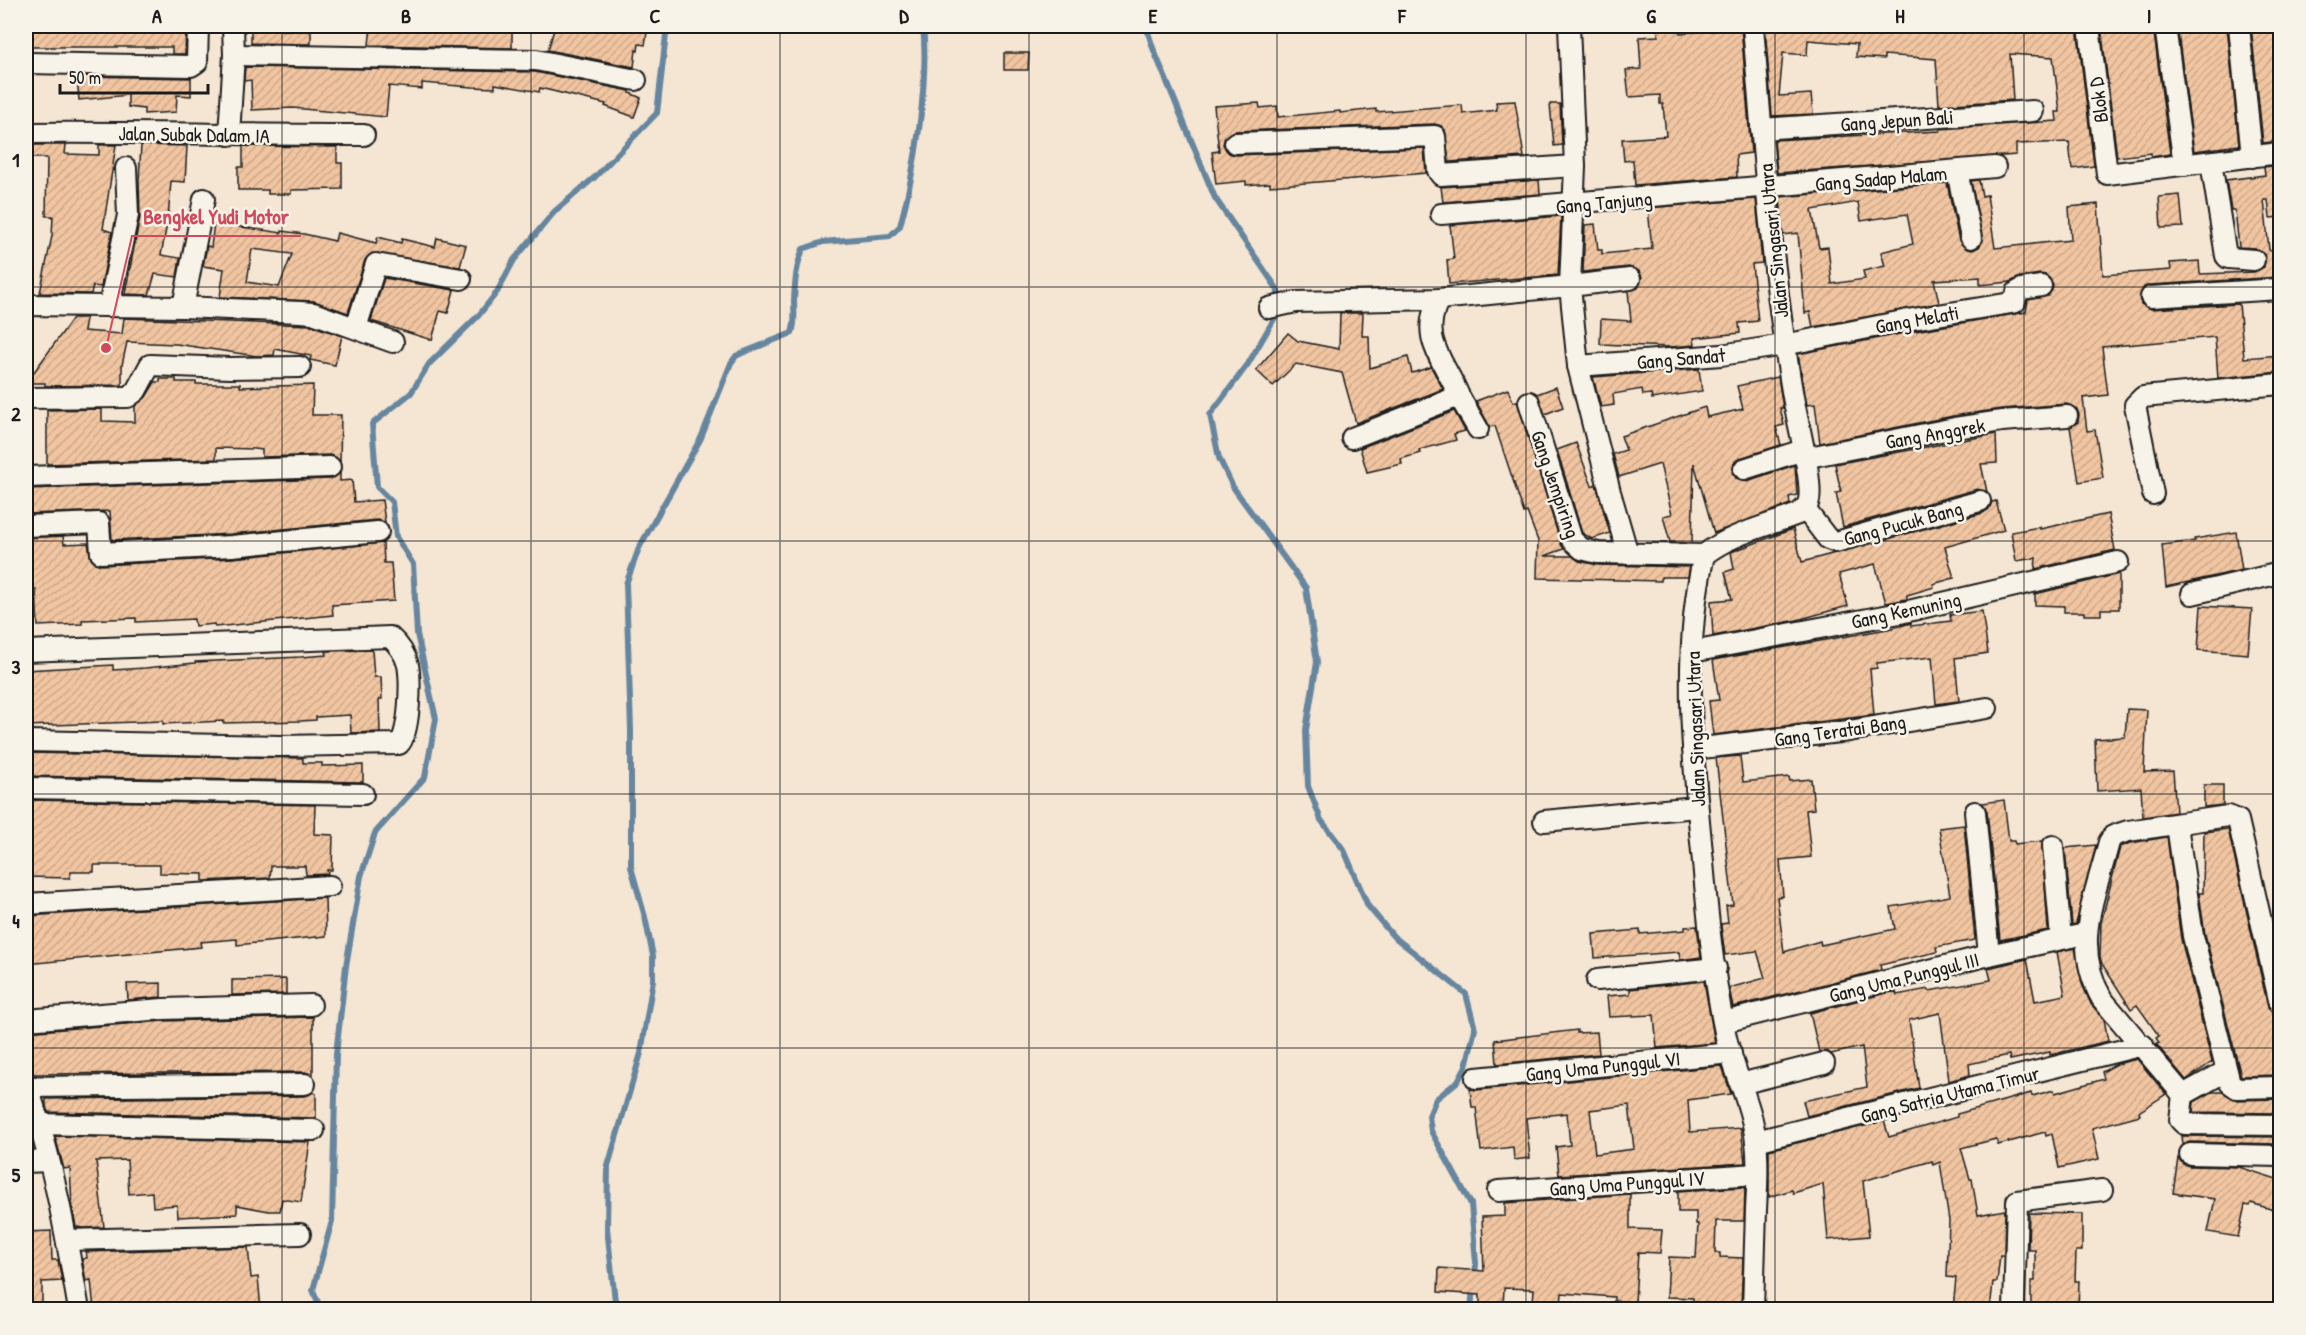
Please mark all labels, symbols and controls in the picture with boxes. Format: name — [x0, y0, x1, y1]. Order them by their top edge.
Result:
text: A — [152, 2, 162, 29]
text: B — [401, 2, 411, 29]
text: C — [650, 2, 661, 29]
text: D — [899, 2, 909, 29]
text: E — [1149, 2, 1158, 29]
text: F — [1397, 2, 1407, 29]
text: G — [1646, 2, 1656, 29]
text: H — [1895, 2, 1905, 29]
text: I — [2147, 2, 2151, 29]
scale bar — [60, 57, 208, 95]
text: 50 m — [69, 65, 101, 90]
street label: Blok D — [2082, 75, 2114, 124]
street label: Gang Jepun Bali — [1840, 103, 1954, 137]
street label: Jalan Subak Dalam IA — [118, 119, 270, 149]
text: 1 — [12, 146, 20, 173]
street label: Gang Sadap Malam — [1814, 159, 1948, 197]
street label: Jalan Singasari Utara — [1751, 162, 1795, 320]
street label: Gang Tanjung — [1555, 184, 1654, 220]
callout: Bengkel Yudi Motor — [132, 197, 301, 236]
text: Bengkel Yudi Motor — [143, 202, 290, 232]
street label: Gang Melati — [1873, 298, 1961, 340]
street label: Gang Sandat — [1636, 341, 1727, 375]
text: 2 — [11, 400, 21, 427]
street label: Gang Anggrek — [1883, 411, 1987, 455]
street label: Gang Jempiring — [1525, 427, 1587, 541]
street label: Gang Pucuk Bang — [1840, 494, 1966, 552]
street label: Gang Kemuning — [1849, 585, 1963, 635]
street label: Jalan Singasari Utara — [1679, 651, 1711, 807]
text: 3 — [12, 653, 21, 680]
street label: Gang Teratai Bang — [1772, 707, 1908, 753]
text: 4 — [12, 907, 20, 934]
street label: Gang Uma Punggul III — [1826, 945, 1982, 1009]
street label: Gang Uma Punggul VI — [1524, 1044, 1682, 1088]
street label: Gang Satria Utama Timur — [1858, 1059, 2043, 1129]
text: 5 — [12, 1161, 21, 1188]
street label: Gang Uma Punggul IV — [1549, 1164, 1706, 1202]

